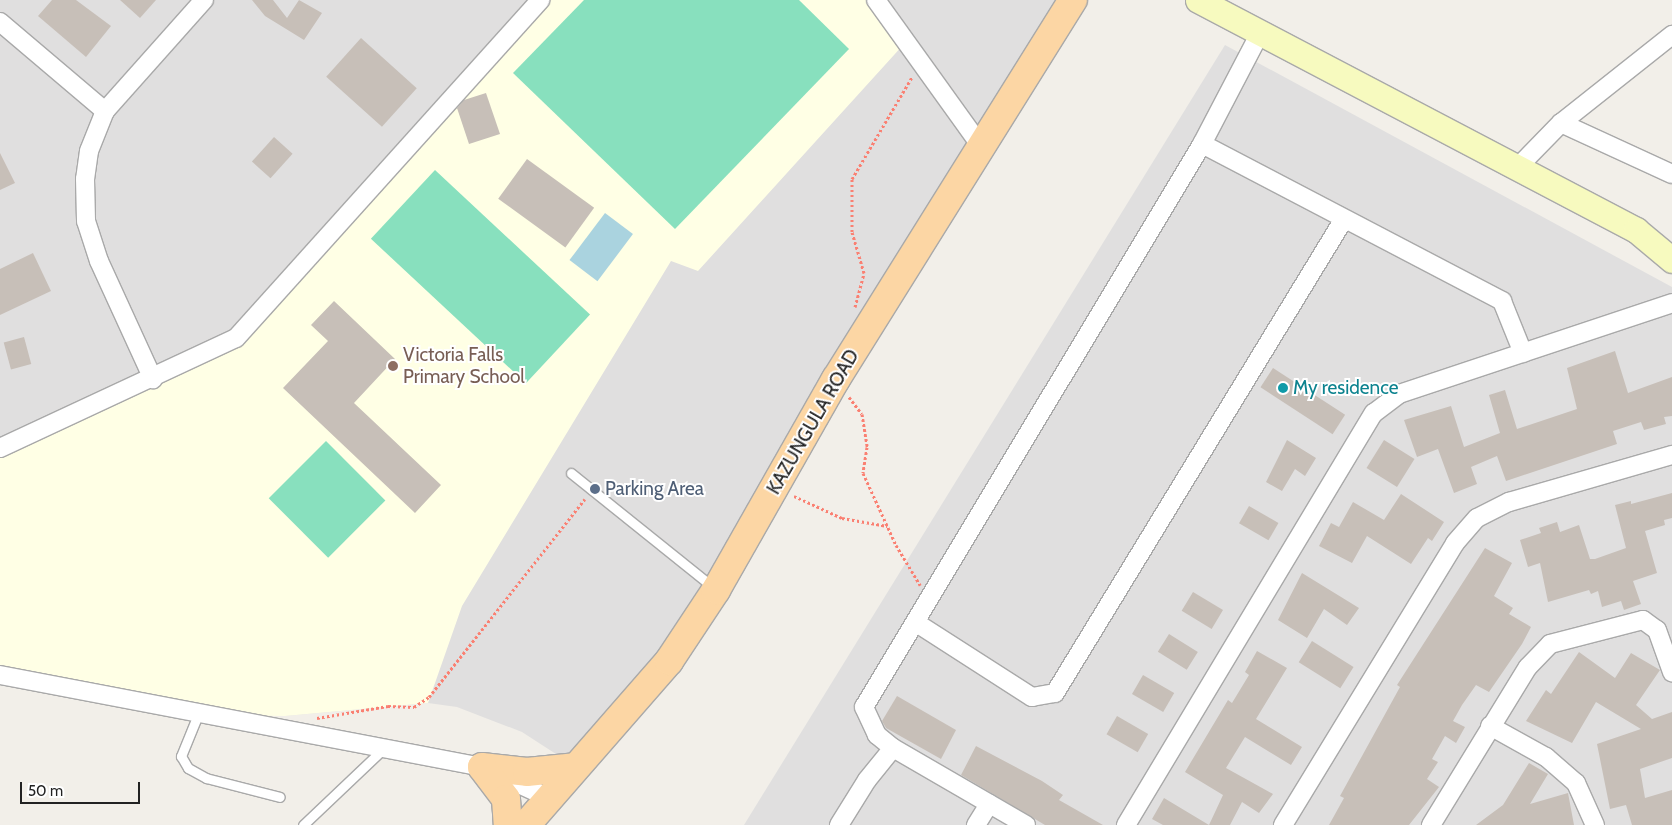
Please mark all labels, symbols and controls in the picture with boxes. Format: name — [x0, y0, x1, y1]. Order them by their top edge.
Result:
place label: Victoria Falls Primary School — [403, 344, 525, 388]
street label: KAZUNGULA ROAD — [762, 346, 864, 498]
marker: Victoria Falls Primary School — [387, 360, 399, 372]
place label: My residence — [1293, 377, 1398, 399]
marker: My residence — [1277, 382, 1289, 394]
place label: Parking Area — [605, 478, 704, 500]
marker: Parking Area — [589, 483, 601, 495]
scale bar — [22, 772, 142, 804]
text: 50 m — [28, 782, 63, 800]

